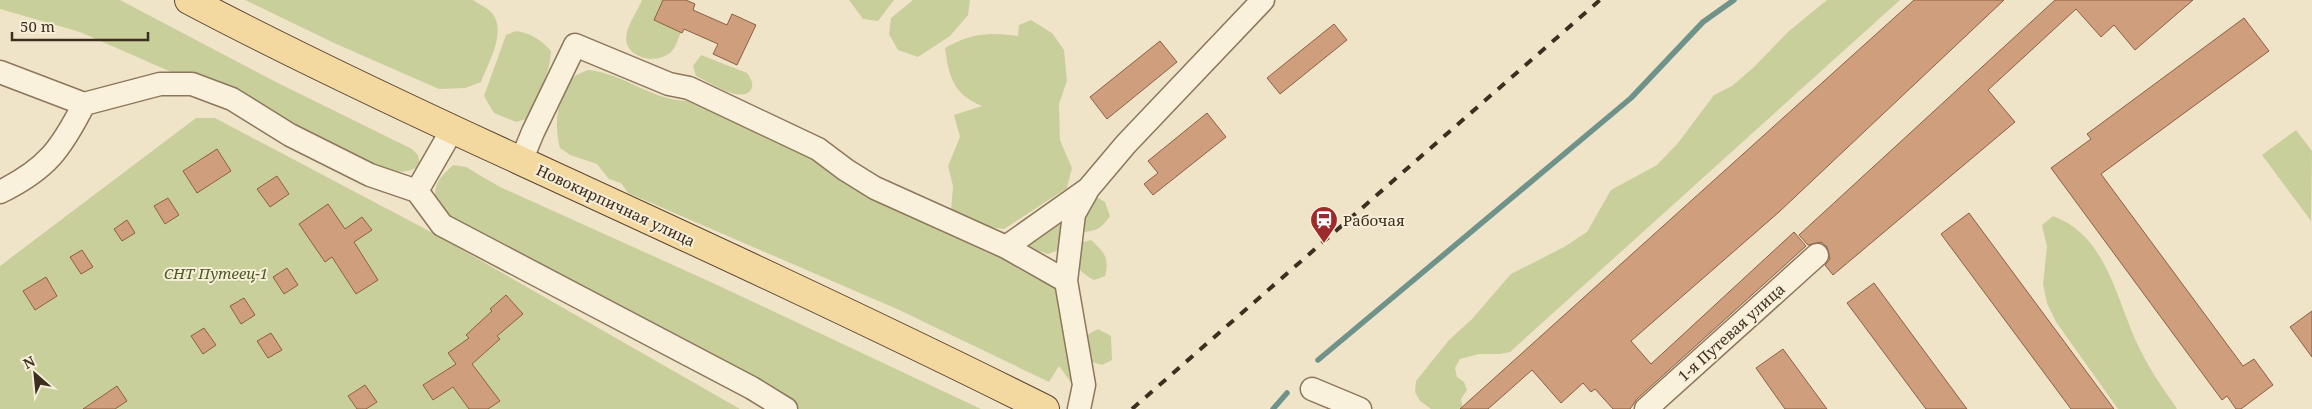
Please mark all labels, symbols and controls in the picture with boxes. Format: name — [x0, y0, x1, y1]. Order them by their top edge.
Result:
scale bar — [12, 10, 149, 42]
text: 50 m — [20, 16, 55, 36]
street label: Новокирпичная улица — [533, 159, 699, 251]
station icon: Рабочая — [1309, 205, 1339, 244]
place label: Рабочая — [1343, 210, 1405, 230]
park label: СНТ Путеец-1 — [164, 263, 268, 283]
street label: 1-я Путевая улица — [1673, 279, 1789, 385]
north arrow — [10, 349, 60, 399]
text: N — [20, 351, 38, 373]

